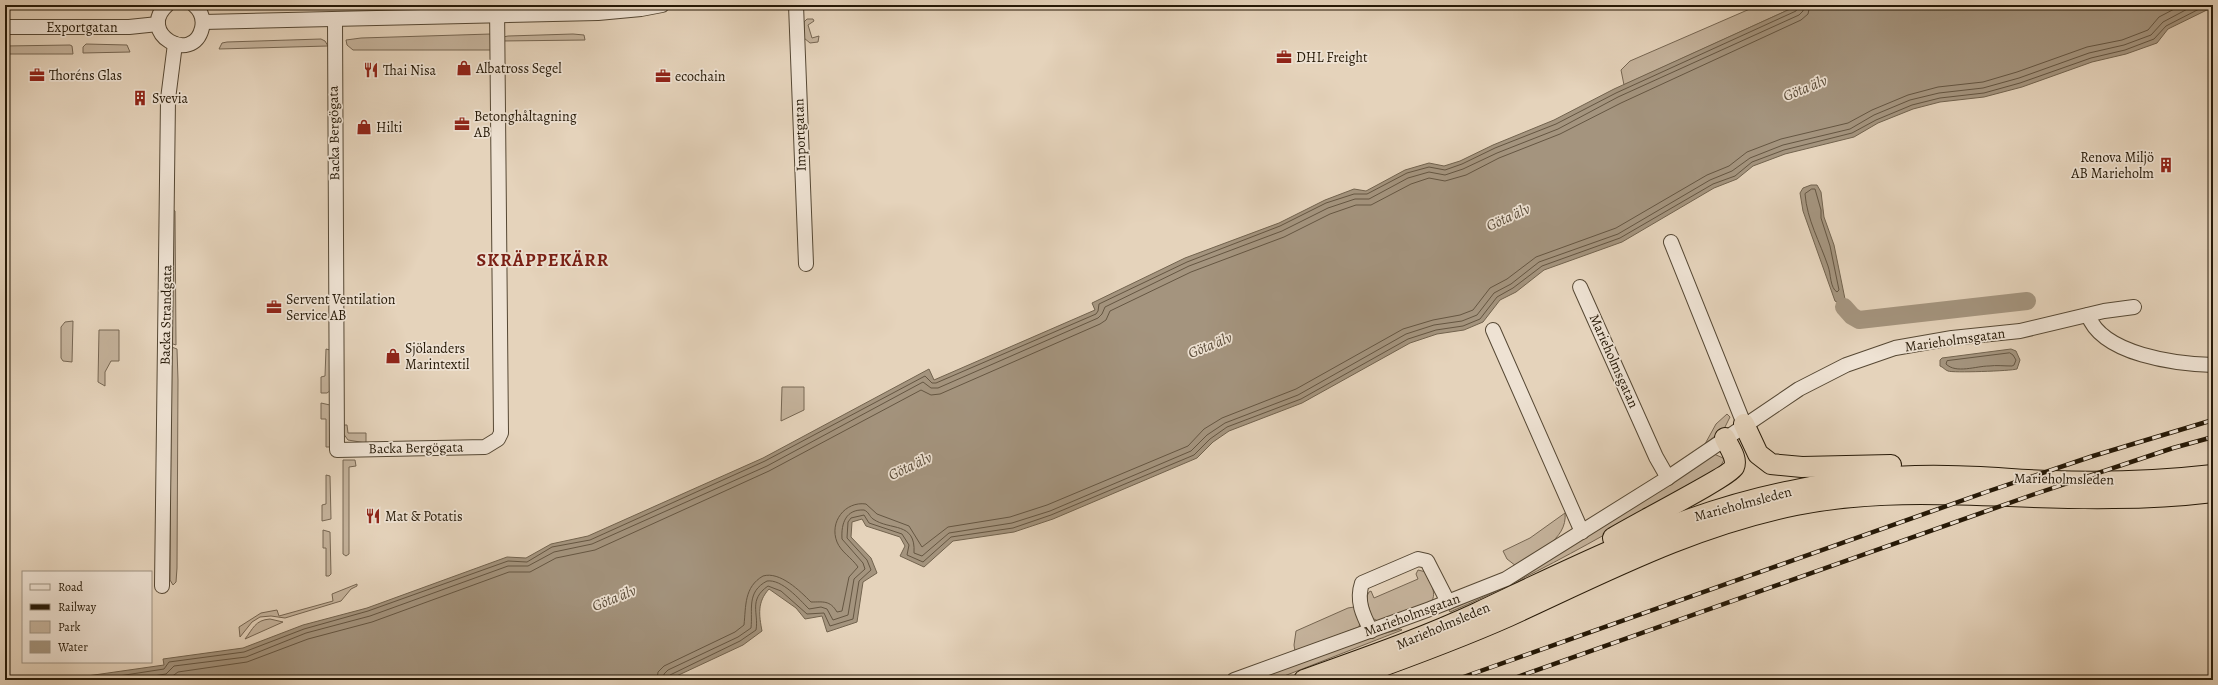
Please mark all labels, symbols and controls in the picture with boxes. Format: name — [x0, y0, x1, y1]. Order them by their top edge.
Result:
street label: Exportgatan — [46, 18, 118, 37]
office icon: DHL Freight — [1275, 48, 1293, 66]
place label: DHL Freight — [1296, 48, 1368, 67]
shop icon: Albatross Segel — [455, 59, 473, 77]
place label: Albatross Segel — [475, 59, 562, 78]
restaurant icon: Thai Nisa — [362, 61, 380, 79]
place label: Thai Nisa — [383, 61, 437, 80]
office icon: Thoréns Glas — [28, 66, 46, 84]
place label: Thoréns Glas — [49, 66, 122, 85]
office icon: ecochain — [654, 67, 672, 85]
place label: ecochain — [675, 67, 726, 86]
water label: Göta älv — [1780, 70, 1831, 106]
street label: Backa Bergögata — [324, 85, 344, 181]
building icon: Svevia — [131, 89, 149, 107]
place label: Svevia — [152, 89, 189, 108]
street label: Importgatan — [789, 98, 811, 172]
place label: Betonghåltagning AB — [473, 107, 577, 142]
office icon: Betonghåltagning AB — [453, 115, 471, 133]
shop icon: Hilti — [355, 118, 373, 136]
place label: Hilti — [376, 118, 402, 137]
place label: Renova Miljö AB Marieholm — [2070, 148, 2154, 183]
building icon: Renova Miljö AB Marieholm — [2157, 156, 2175, 174]
water label: Göta älv — [1483, 198, 1534, 235]
district label: SKRÄPPEKÄRR — [477, 248, 609, 272]
street label: Backa Strandgata — [156, 264, 176, 365]
place label: Servent Ventilation Service AB — [286, 290, 396, 325]
office icon: Servent Ventilation Service AB — [265, 298, 283, 316]
street label: Marieholmsgatan — [1585, 311, 1643, 411]
street label: Marieholmsgatan — [1904, 324, 2007, 356]
water label: Göta älv — [1185, 327, 1236, 363]
place label: Sjölanders Marintextil — [405, 339, 470, 374]
shop icon: Sjölanders Marintextil — [384, 347, 402, 365]
street label: Backa Bergögata — [368, 438, 464, 458]
water label: Göta älv — [885, 447, 936, 485]
street label: Marieholmsleden — [2014, 469, 2115, 489]
street label: Marieholmsleden — [1692, 482, 1794, 526]
restaurant icon: Mat & Potatis — [364, 507, 382, 525]
place label: Mat & Potatis — [385, 507, 463, 526]
legend — [22, 571, 152, 663]
text: Road — [58, 579, 84, 595]
water label: Göta älv — [589, 580, 640, 616]
street label: Marieholmsgatan — [1361, 589, 1463, 641]
street label: Marieholmsleden — [1393, 598, 1493, 654]
text: Railway — [58, 599, 97, 615]
text: Park — [58, 619, 81, 635]
text: Water — [57, 639, 88, 655]

